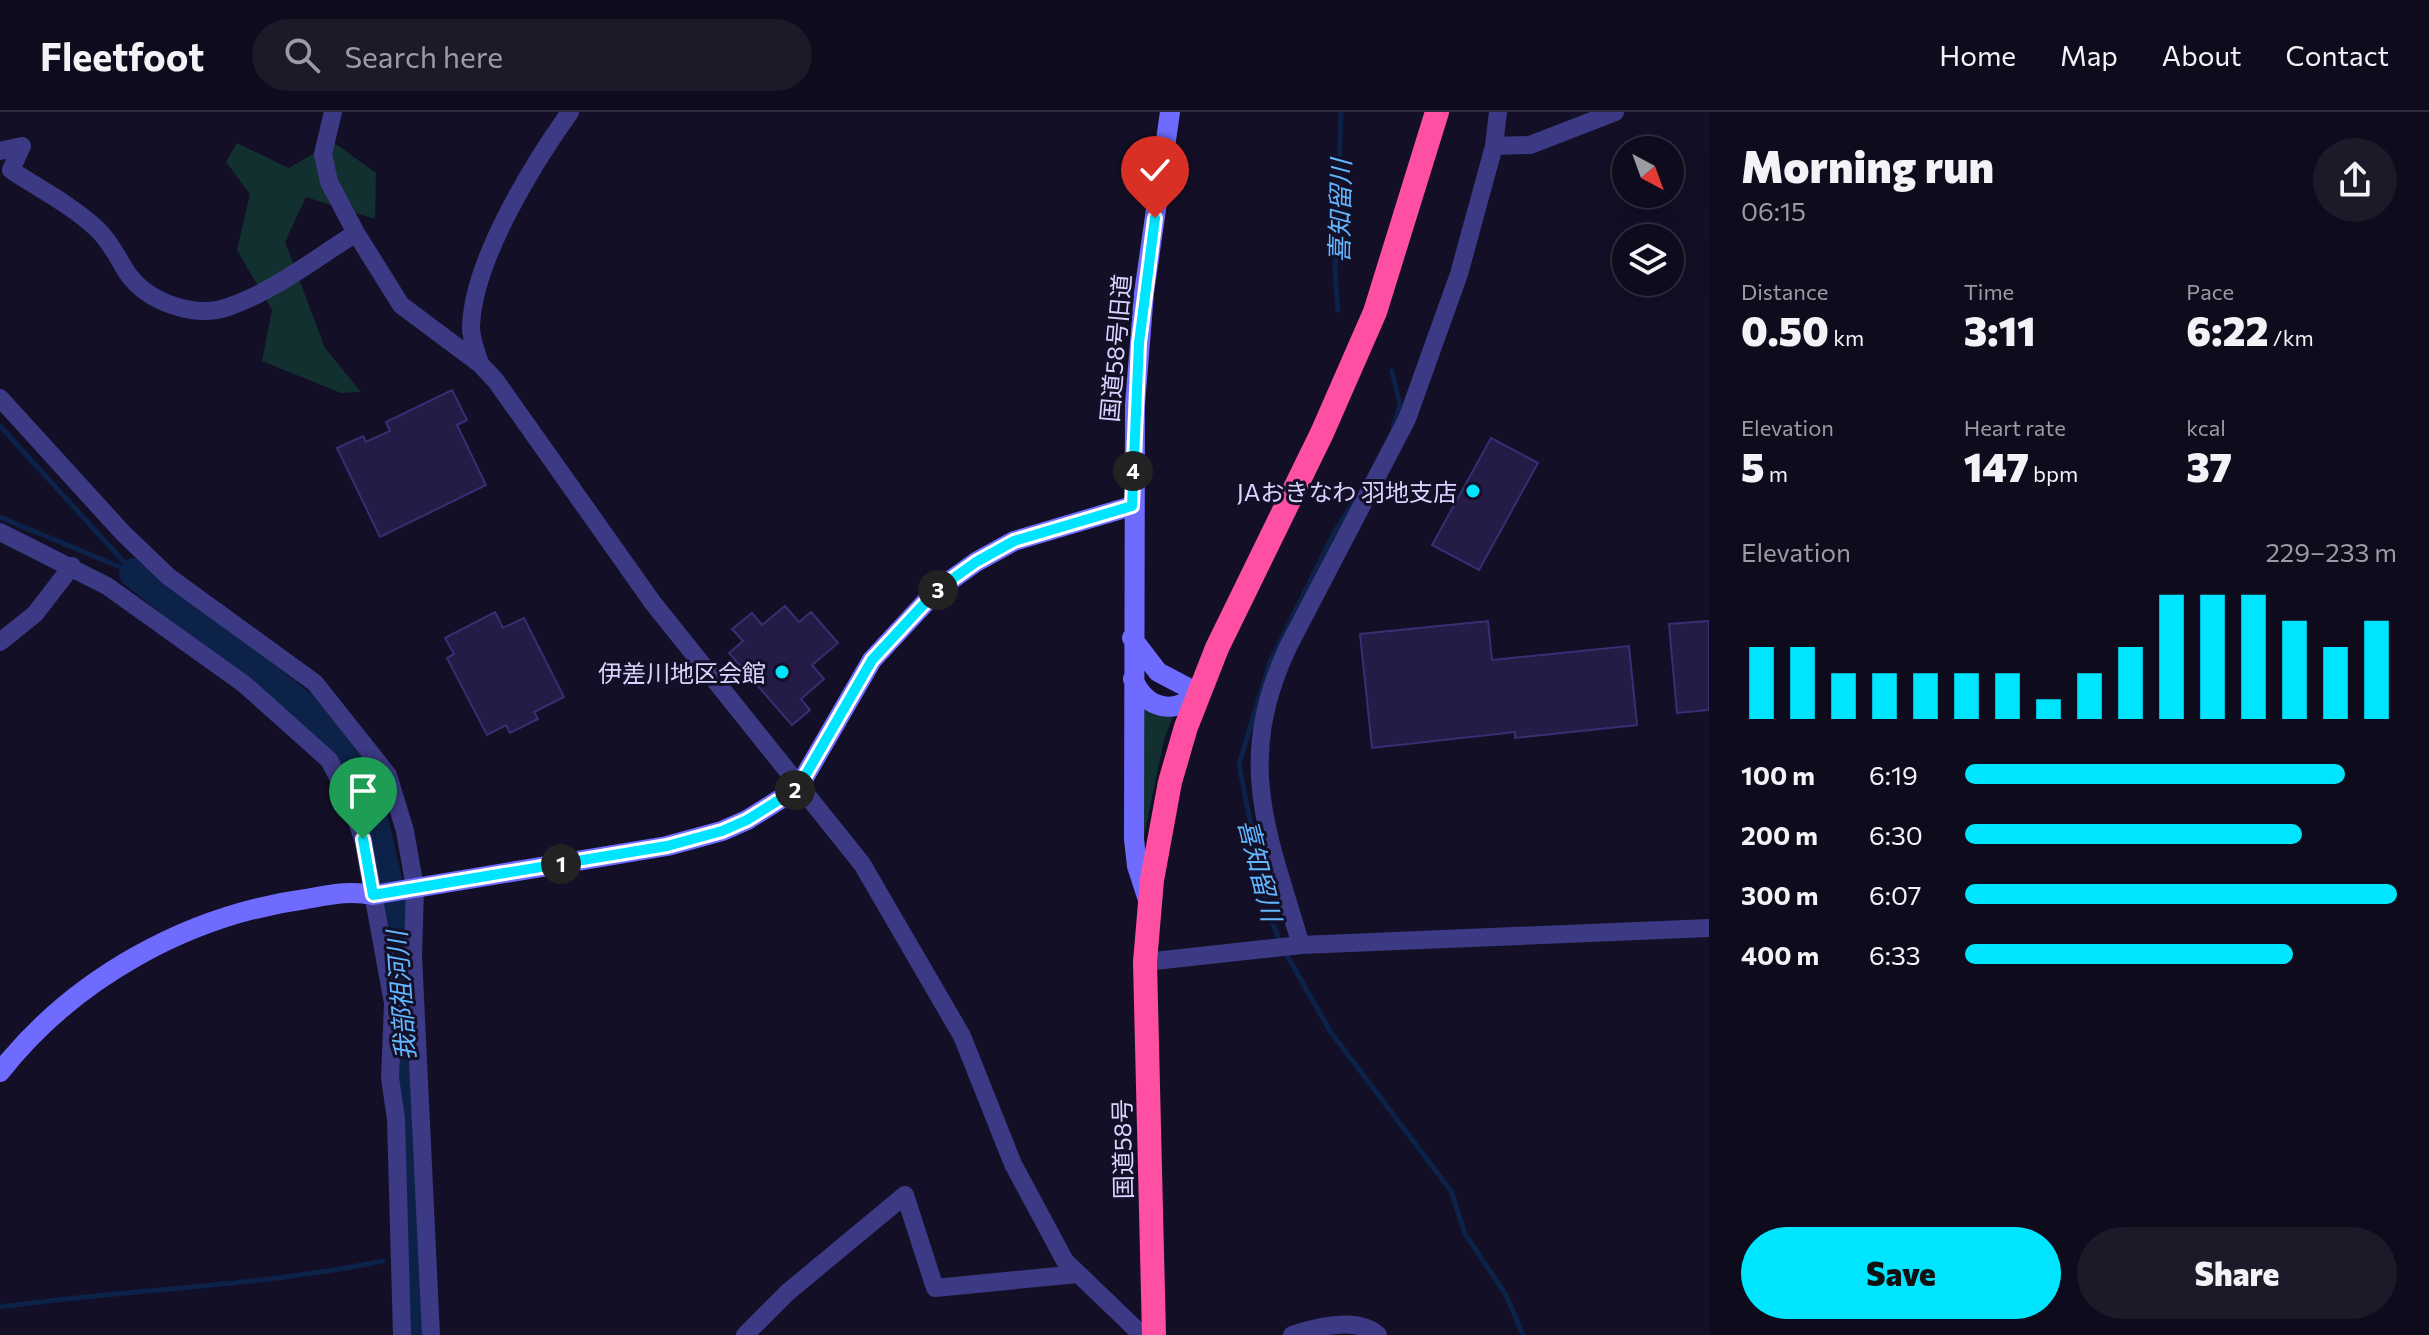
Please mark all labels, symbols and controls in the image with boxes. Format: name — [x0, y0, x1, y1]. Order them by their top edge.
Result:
search box — [252, 19, 812, 91]
text: Fleetfoot — [40, 32, 204, 79]
icon: search — [280, 33, 324, 77]
text: Search here — [344, 37, 503, 74]
text: Home — [1939, 38, 2016, 72]
text: Map — [2060, 38, 2118, 72]
text: About — [2162, 38, 2242, 72]
text: Contact — [2286, 38, 2389, 72]
pin — [1121, 136, 1189, 218]
north arrow — [1612, 136, 1684, 208]
map controls — [1612, 136, 1684, 296]
text: Morning run — [1741, 138, 1994, 192]
button: share — [2313, 138, 2397, 222]
icon: check — [1133, 148, 1177, 192]
water label: 喜知留川 — [1323, 156, 1355, 263]
text: 06:15 — [1741, 195, 1806, 226]
button: layers — [1612, 224, 1684, 296]
street label: 国道58号旧道 — [1094, 273, 1136, 423]
text: Distance — [1741, 278, 1828, 305]
text: Time — [1964, 278, 2014, 305]
text: Pace — [2186, 278, 2234, 305]
text: 0.50 — [1741, 305, 1829, 354]
text: 3:11 — [1964, 305, 2036, 354]
text: 6:22 — [2186, 305, 2269, 354]
text: km — [1829, 324, 1864, 351]
text: /km — [2269, 324, 2314, 351]
text: Elevation — [1741, 414, 1834, 441]
text: Heart rate — [1964, 414, 2066, 441]
text: kcal — [2186, 414, 2226, 441]
text: 5 — [1741, 441, 1765, 490]
text: 147 — [1964, 441, 2029, 490]
text: 37 — [2186, 441, 2232, 490]
pin: 4 — [1113, 451, 1153, 491]
text: 4 — [1126, 457, 1140, 484]
text: m — [1765, 460, 1788, 487]
text: bpm — [2029, 460, 2078, 487]
place label: JAおきなわ 羽地支店 — [1237, 477, 1457, 506]
marker: JAおきなわ 羽地支店 — [1464, 482, 1482, 500]
text: Elevation — [1741, 536, 1851, 567]
text: 229–233 m — [2265, 536, 2397, 567]
pin: 3 — [918, 570, 958, 610]
text: 3 — [932, 576, 944, 603]
place label: 伊差川地区会館 — [598, 658, 766, 687]
marker: 伊差川地区会館 — [773, 663, 791, 681]
pin — [329, 757, 397, 839]
text: 100 m — [1741, 759, 1815, 790]
text: 6:19 — [1869, 759, 1918, 790]
icon: arrive — [341, 769, 385, 813]
pin: 2 — [775, 770, 815, 810]
text: 2 — [789, 776, 801, 803]
water label: 喜知留川 — [1233, 816, 1289, 927]
text: 200 m — [1741, 819, 1818, 850]
text: 6:30 — [1869, 819, 1923, 850]
pin: 1 — [541, 844, 581, 884]
text: 1 — [556, 850, 566, 877]
text: 300 m — [1741, 879, 1818, 910]
text: 6:07 — [1869, 879, 1922, 910]
water label: 我部祖河川 — [380, 927, 420, 1062]
text: 400 m — [1741, 939, 1819, 970]
text: 6:33 — [1869, 939, 1921, 970]
street label: 国道58号 — [1107, 1099, 1137, 1199]
button: Save — [1741, 1227, 2061, 1319]
button: Share — [2077, 1227, 2397, 1319]

